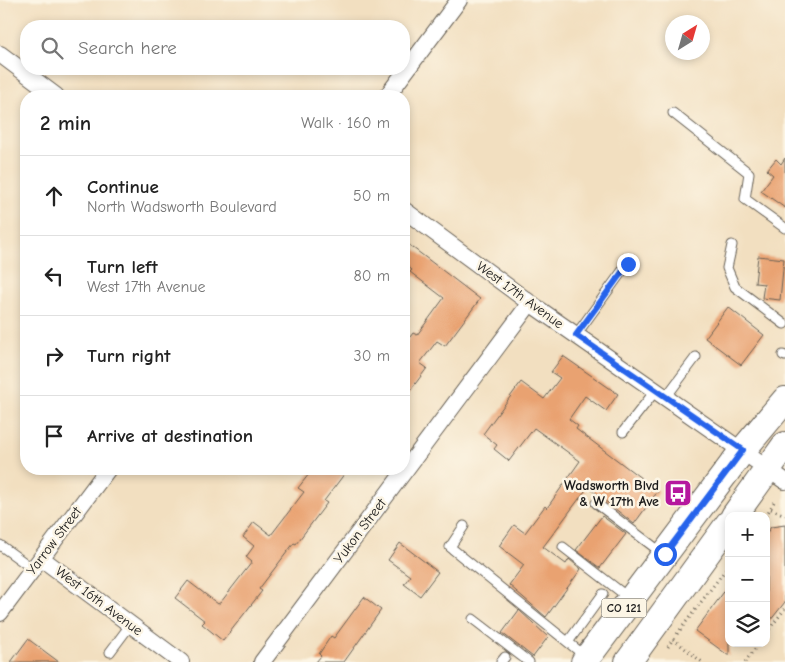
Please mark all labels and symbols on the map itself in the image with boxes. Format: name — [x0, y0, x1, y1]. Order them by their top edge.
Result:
north arrow — [665, 15, 710, 60]
route end — [617, 253, 640, 276]
street label: West 17th Avenue — [473, 258, 567, 332]
place label: Wadsworth Blvd & W 17th Ave — [564, 477, 659, 510]
bus stop icon: Wadsworth Blvd & W 17th Ave — [663, 478, 693, 508]
street label: Yukon Street — [330, 494, 391, 567]
street label: Yarrow Street — [23, 503, 86, 578]
route start — [654, 543, 677, 566]
street label: West 16th Avenue — [52, 563, 146, 639]
road number: CO 121 — [602, 598, 646, 618]

